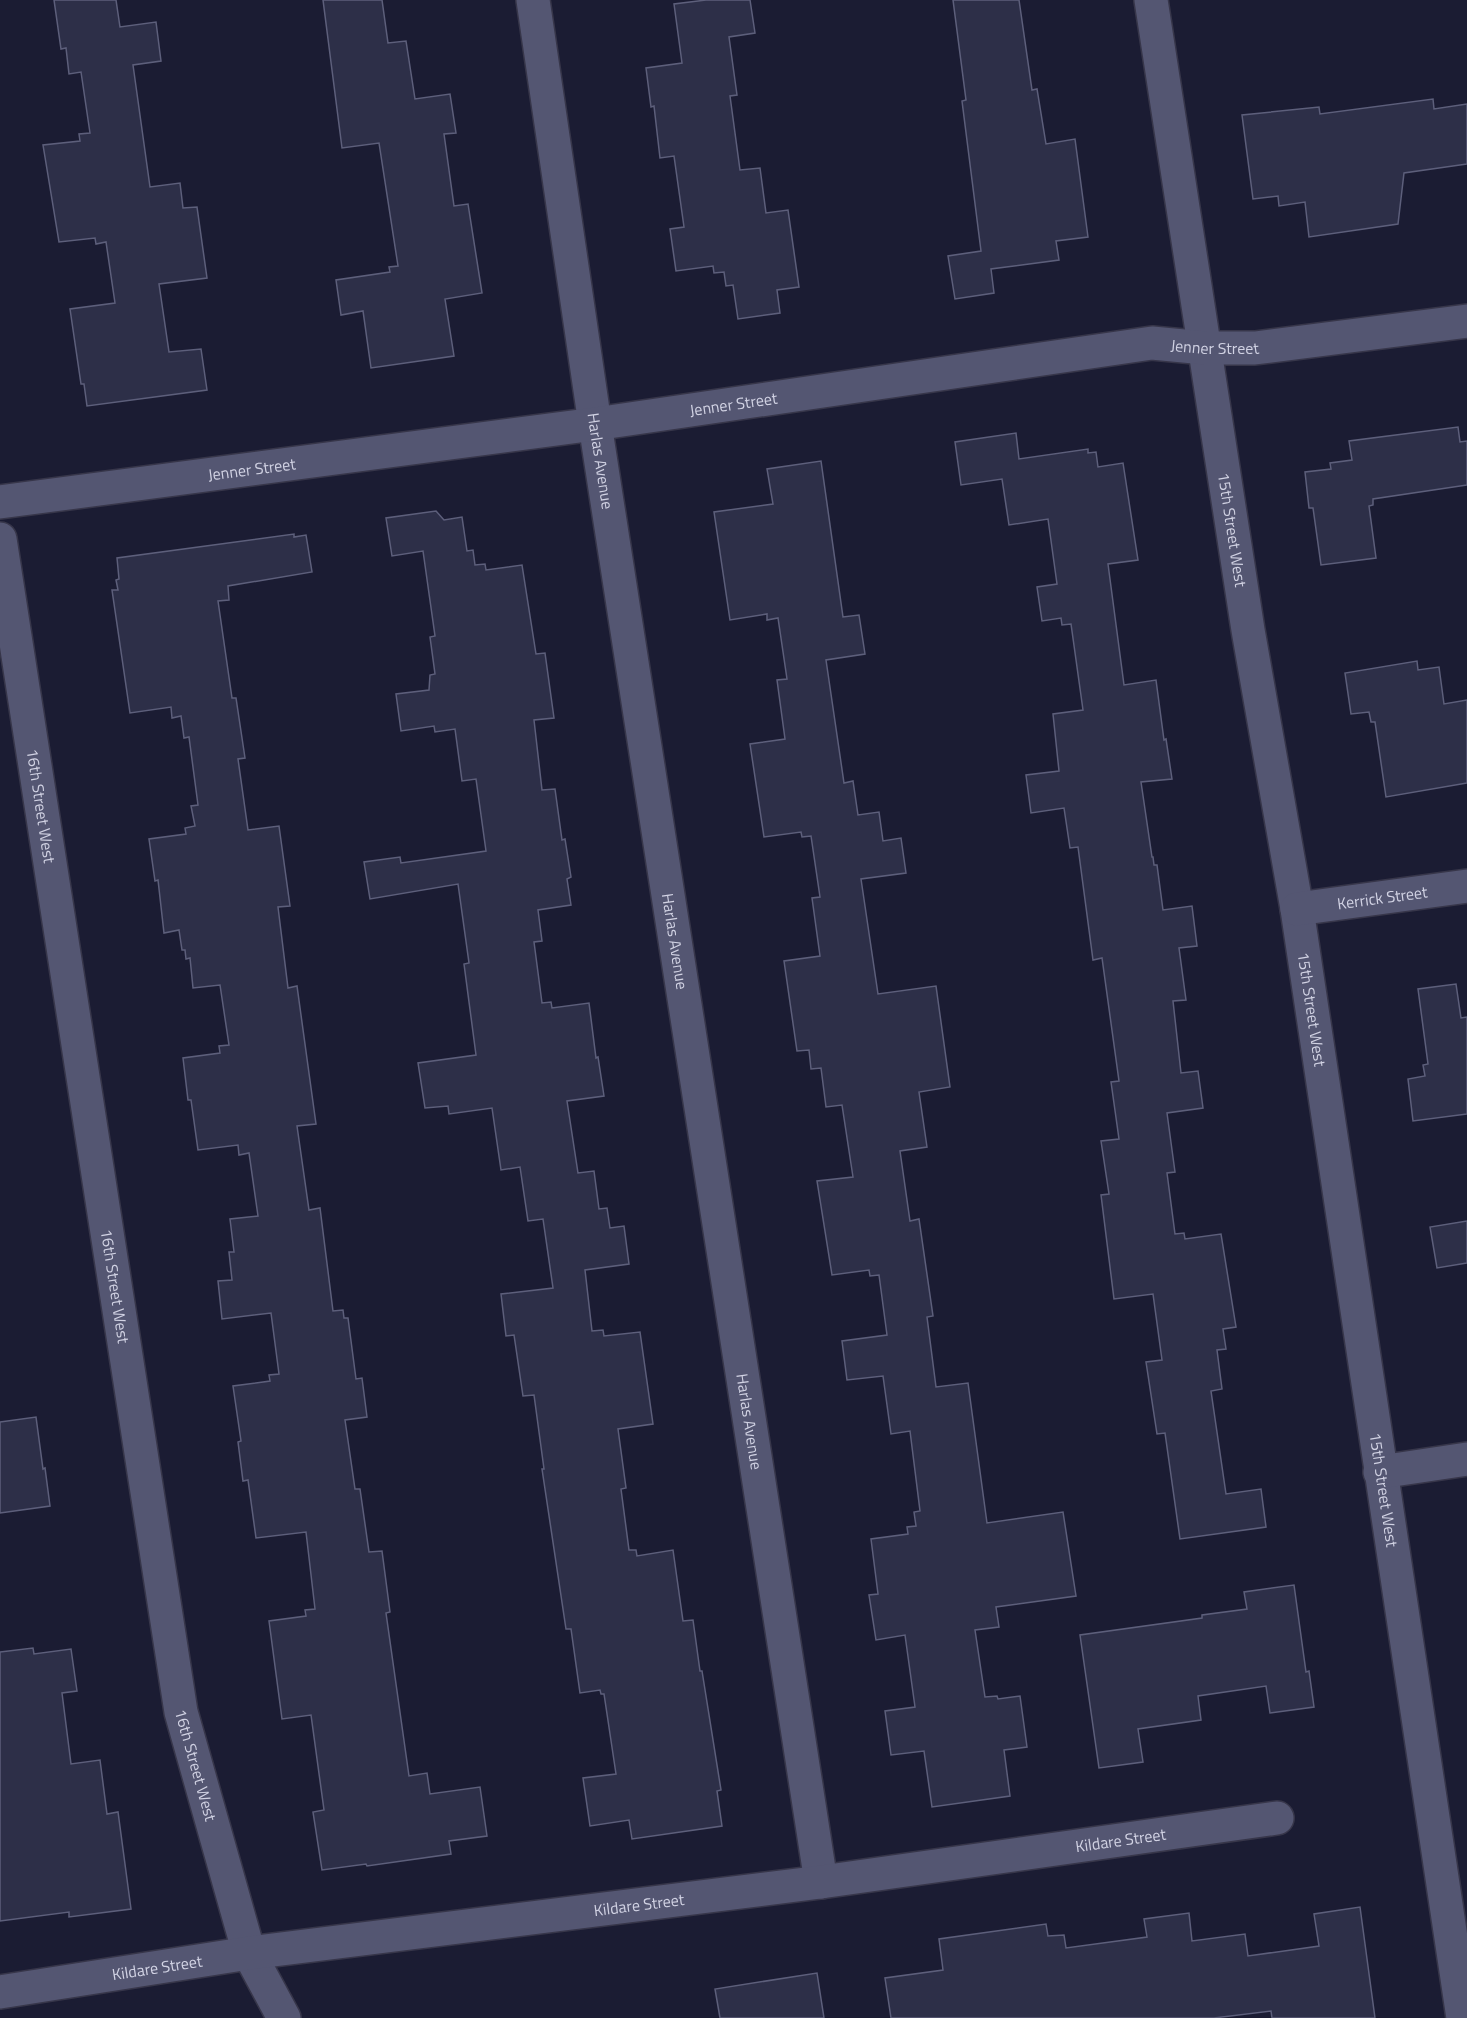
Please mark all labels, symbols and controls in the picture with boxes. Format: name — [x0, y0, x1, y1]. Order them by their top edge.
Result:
street label: Jenner Street — [1170, 333, 1261, 360]
street label: Jenner Street — [688, 386, 779, 422]
street label: Harlas Avenue — [582, 411, 620, 511]
street label: Jenner Street — [207, 451, 298, 487]
street label: 15th Street West — [1212, 471, 1253, 589]
street label: 16th Street West — [21, 747, 62, 865]
street label: Kerrick Street — [1335, 879, 1429, 915]
street label: Harlas Avenue — [656, 891, 694, 991]
street label: 15th Street West — [1292, 950, 1332, 1068]
street label: 16th Street West — [95, 1227, 136, 1345]
street label: Harlas Avenue — [730, 1372, 769, 1471]
street label: 15th Street West — [1364, 1431, 1404, 1549]
street label: 16th Street West — [169, 1706, 223, 1824]
street label: Kildare Street — [1074, 1822, 1168, 1858]
street label: Kildare Street — [592, 1887, 686, 1922]
street label: Kildare Street — [110, 1948, 204, 1986]

